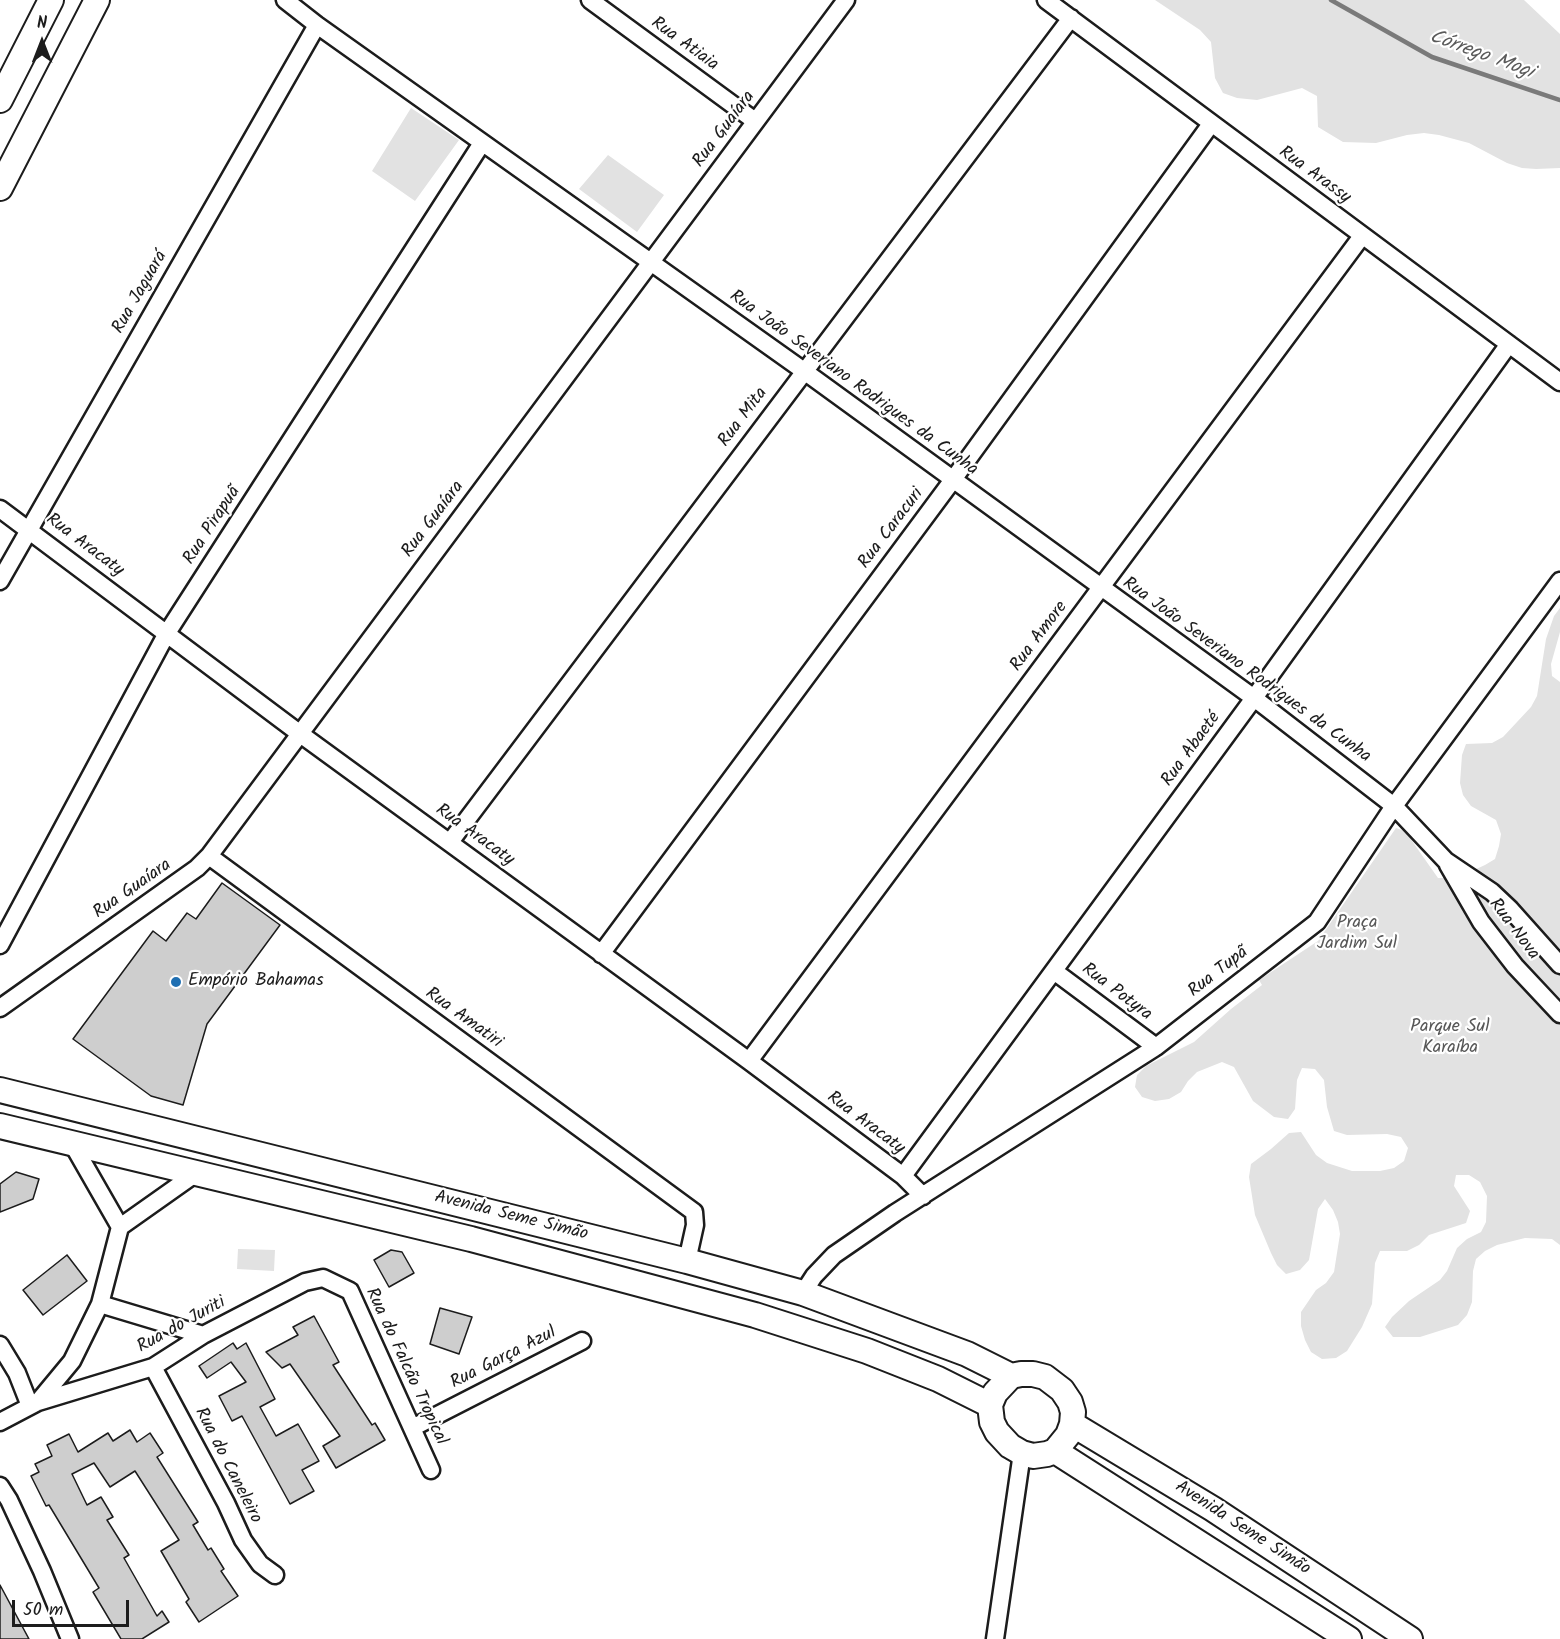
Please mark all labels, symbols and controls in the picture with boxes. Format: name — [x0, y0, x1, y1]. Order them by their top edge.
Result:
text: N — [37, 11, 47, 36]
north arrow — [12, 12, 72, 72]
street label: Rua Atiaia — [646, 13, 722, 77]
water label: Córrego Mogi — [1426, 26, 1536, 86]
street label: Rua Guaíara — [689, 88, 761, 172]
street label: Rua Arassy — [1274, 143, 1354, 209]
street label: Rua Jaguará — [109, 248, 173, 338]
street label: Rua João Severiano Rodrigues da Cunha — [724, 286, 982, 482]
street label: Rua Mita — [715, 384, 773, 452]
street label: Rua Guaíara — [398, 478, 470, 562]
street label: Rua Pirapuã — [180, 483, 246, 569]
street label: Rua Caracuri — [855, 484, 929, 574]
street label: Rua Aracaty — [41, 510, 127, 582]
street label: Rua João Severiano Rodrigues da Cunha — [1117, 573, 1375, 769]
street label: Rua Amore — [1007, 598, 1073, 676]
street label: Rua Abaeté — [1158, 709, 1226, 791]
street label: Rua Aracaty — [430, 800, 518, 872]
street label: Rua Guaíara — [90, 855, 176, 925]
street label: Rua Nova — [1483, 895, 1543, 965]
park label: Praça Jardim Sul — [1317, 913, 1397, 956]
street label: Rua Tupã — [1185, 943, 1253, 1003]
street label: Rua Potyra — [1077, 960, 1155, 1026]
place label: Empório Bahamas — [188, 971, 324, 993]
marker: Empório Bahamas — [169, 975, 183, 989]
street label: Rua Amatiri — [420, 984, 506, 1054]
park label: Parque Sul Karaíba — [1410, 1017, 1490, 1060]
street label: Rua Aracaty — [822, 1088, 908, 1160]
street label: Avenida Seme Simão — [432, 1187, 590, 1247]
street label: Rua do Falcão Tropical — [359, 1285, 451, 1449]
street label: Rua do Juriti — [134, 1293, 230, 1359]
street label: Rua Garça Azul — [447, 1323, 561, 1395]
street label: Rua do Caneleiro — [189, 1405, 265, 1527]
street label: Avenida Seme Simão — [1170, 1477, 1314, 1581]
scale bar — [15, 1588, 132, 1626]
text: 50 m — [23, 1596, 63, 1625]

